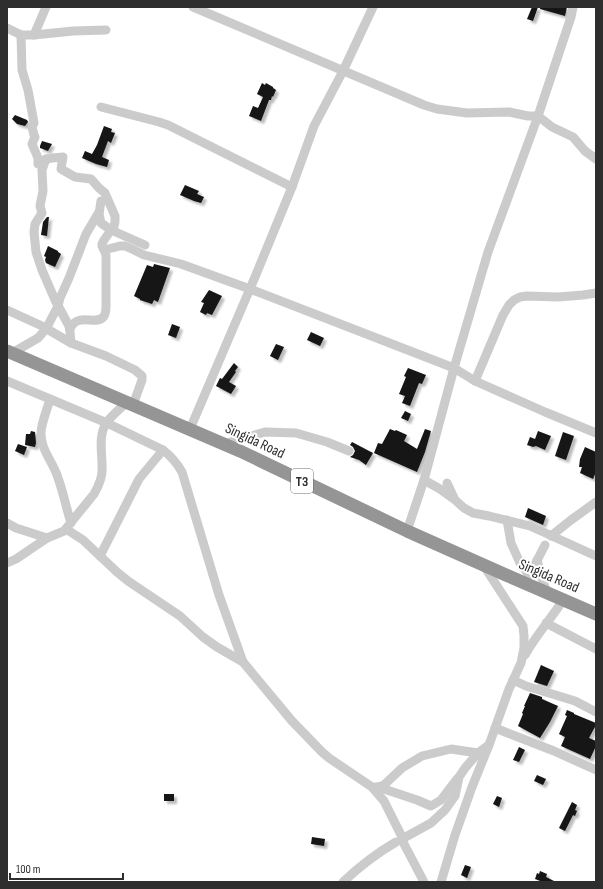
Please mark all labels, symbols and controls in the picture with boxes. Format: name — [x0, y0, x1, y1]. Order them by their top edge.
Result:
street label: Singida Road — [222, 419, 288, 463]
road number: T3 — [291, 469, 313, 493]
street label: Singida Road — [516, 555, 582, 597]
scale bar — [10, 855, 123, 881]
text: 100 m — [16, 862, 41, 877]

